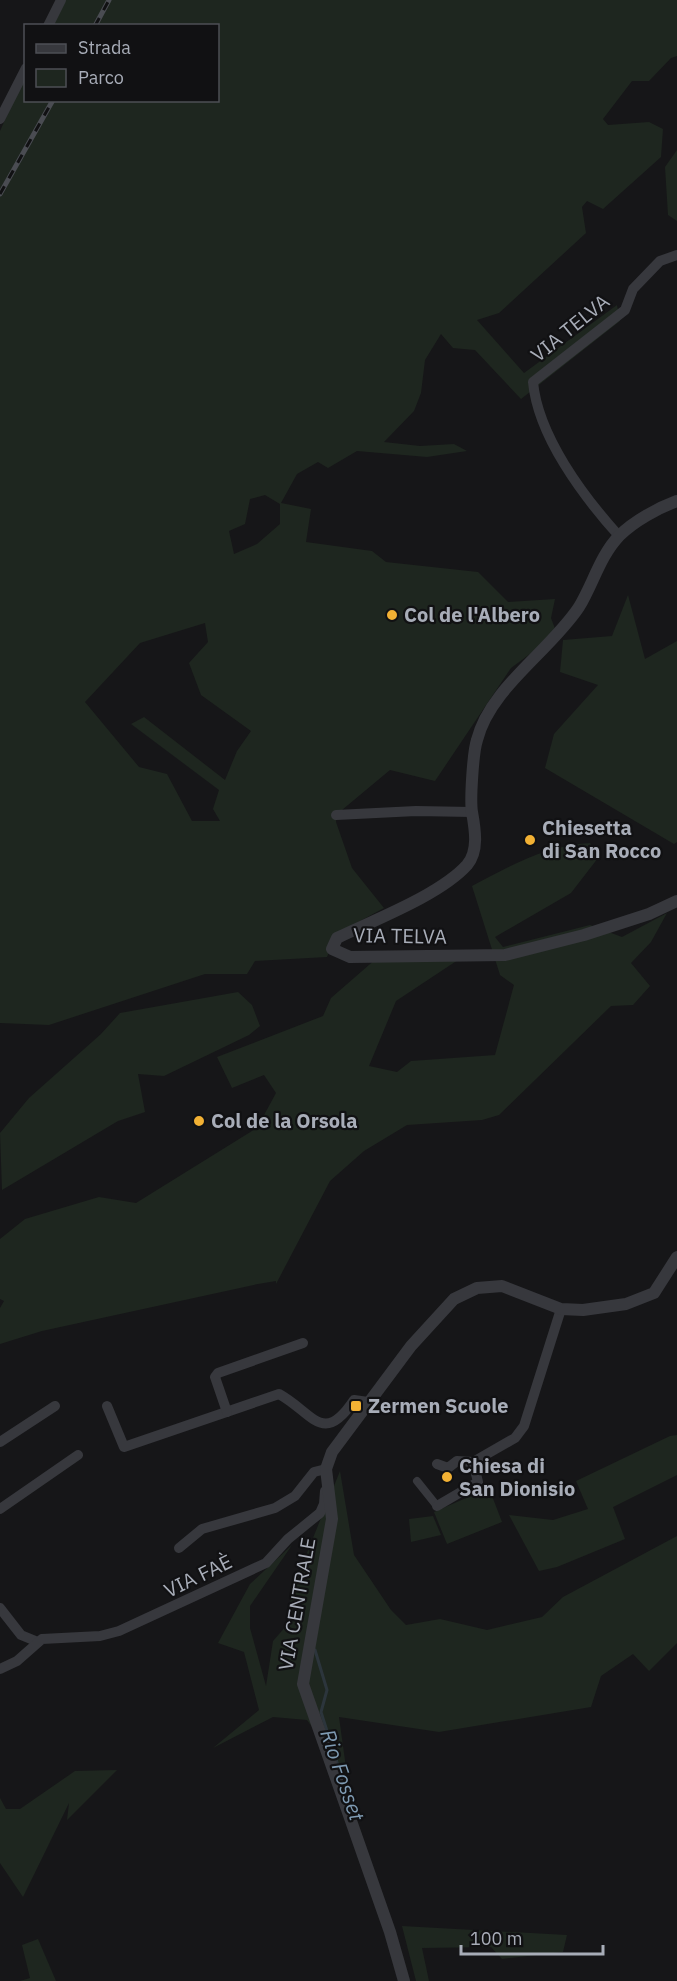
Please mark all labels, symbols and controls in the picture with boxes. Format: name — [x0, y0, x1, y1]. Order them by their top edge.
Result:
legend — [24, 24, 219, 102]
text: Strada — [78, 36, 131, 59]
text: Parco — [78, 66, 124, 89]
street label: VIA TELVA — [525, 287, 615, 368]
place label: Col de l'Albero — [404, 601, 540, 628]
marker: Col de l'Albero — [385, 608, 399, 622]
place label: Chiesetta di San Rocco — [542, 814, 661, 864]
marker: Chiesetta di San Rocco — [523, 833, 537, 847]
street label: VIA TELVA — [353, 921, 447, 950]
place label: Col de la Orsola — [211, 1107, 358, 1134]
marker: Col de la Orsola — [192, 1114, 206, 1128]
place label: Zermen Scuole — [368, 1392, 508, 1419]
marker: Zermen Scuole — [349, 1399, 363, 1413]
place label: Chiesa di San Dionisio — [459, 1452, 575, 1502]
marker: Chiesa di San Dionisio — [440, 1470, 454, 1484]
street label: VIA CENTRALE — [272, 1535, 321, 1673]
street label: VIA FAÈ — [159, 1548, 236, 1604]
water label: Rio Fosset — [314, 1725, 372, 1825]
scale bar — [461, 1918, 604, 1956]
text: 100 m — [470, 1927, 522, 1950]

